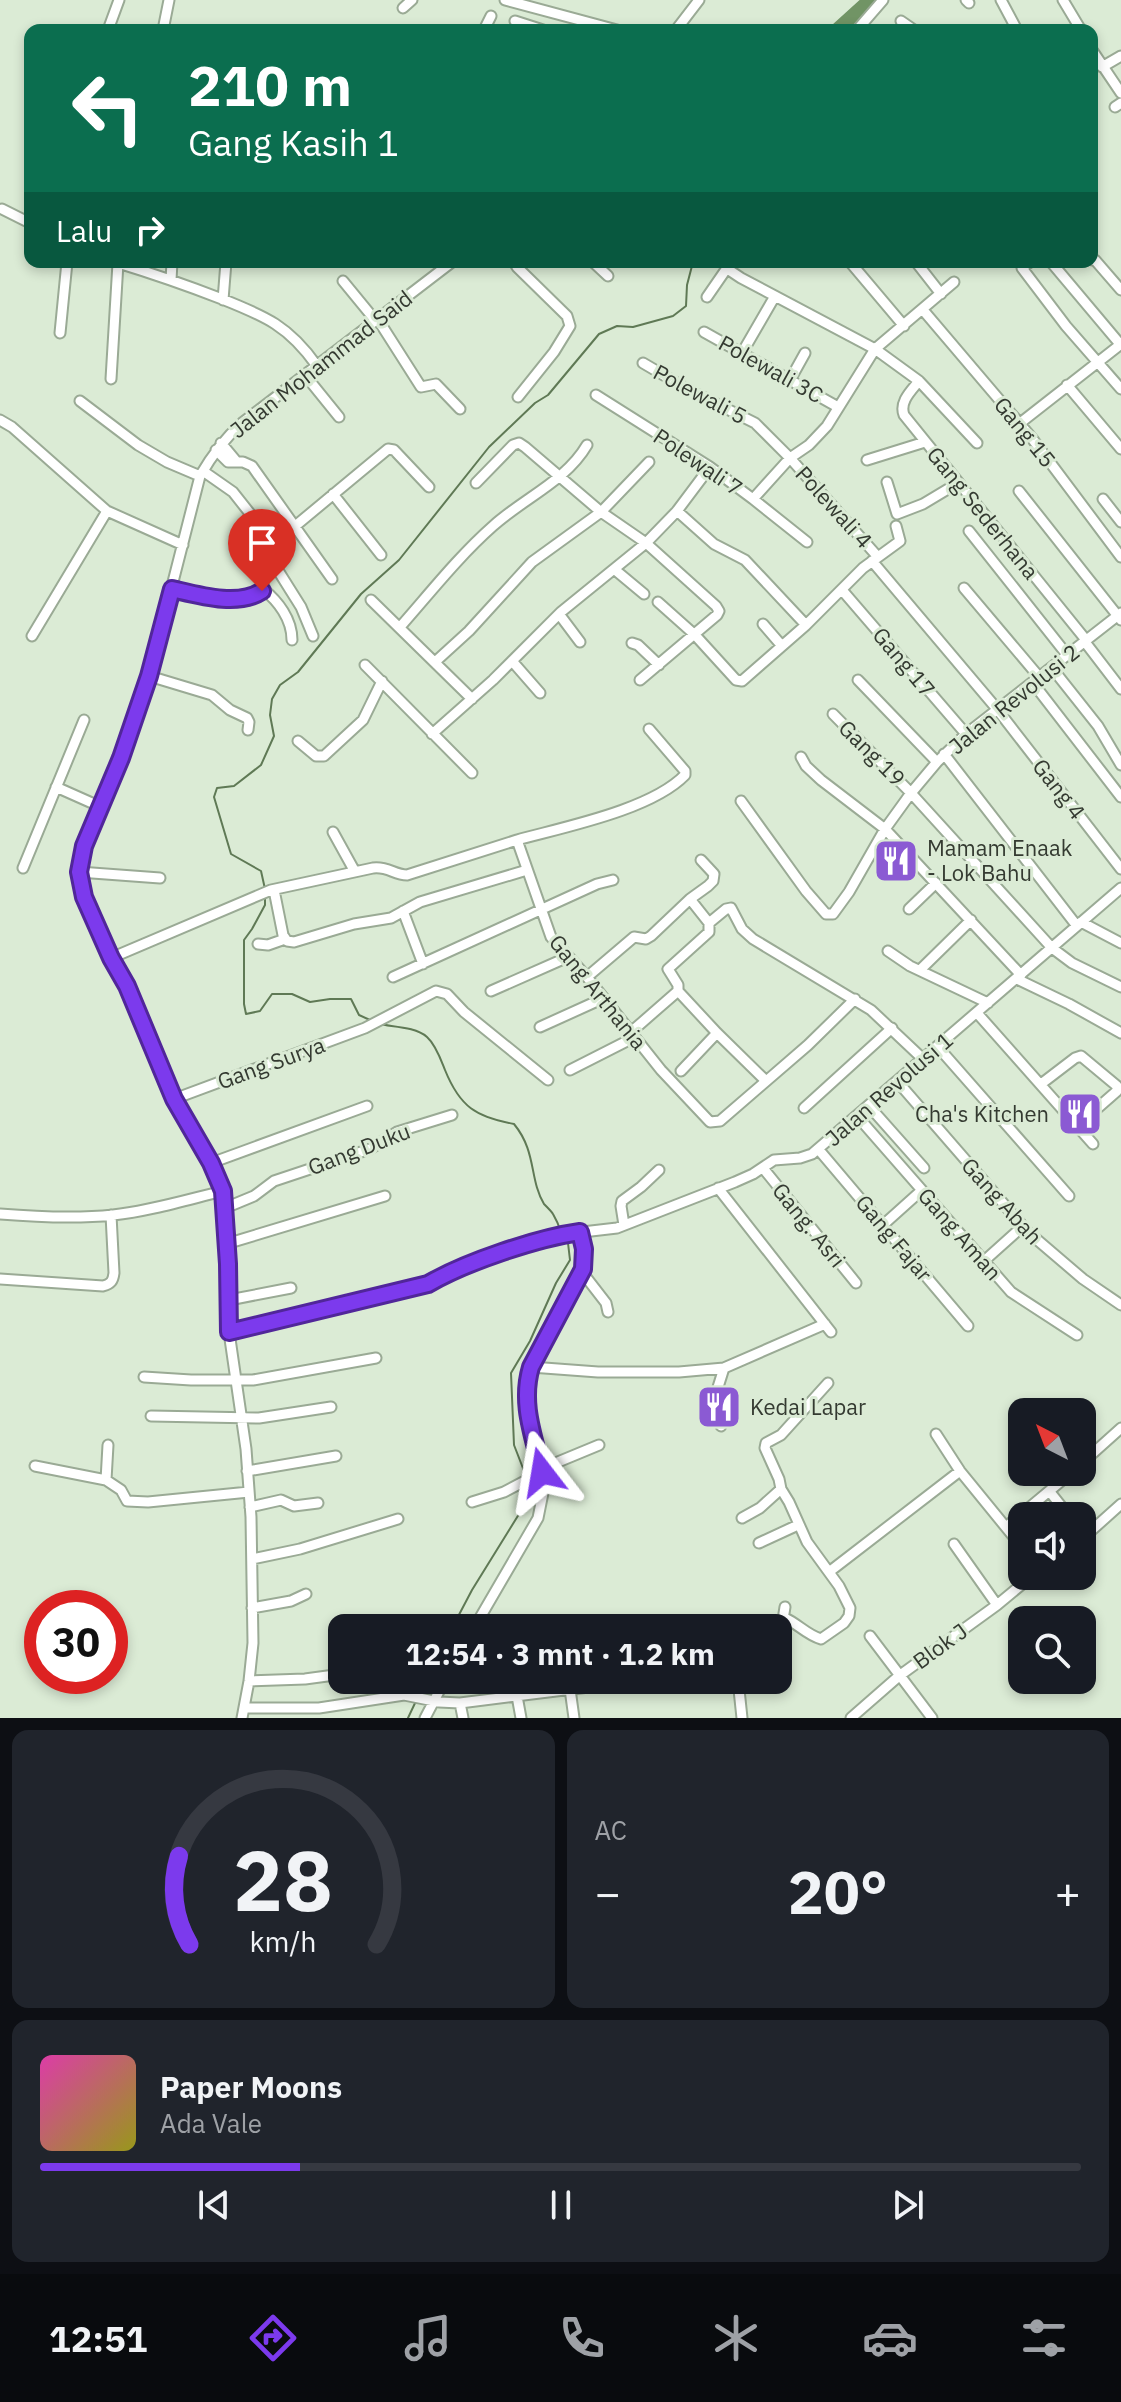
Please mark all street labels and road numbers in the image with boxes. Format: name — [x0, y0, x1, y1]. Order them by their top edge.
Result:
street label: Jalan Mohammad Said — [224, 283, 418, 444]
street label: Polewali 3C — [714, 328, 829, 409]
street label: Polewali 5 — [649, 357, 752, 430]
street label: Gang 15 — [988, 390, 1063, 473]
street label: Polewali 7 — [648, 421, 748, 502]
street label: Gang Sederhana — [921, 440, 1046, 585]
street label: Polewali 4 — [790, 459, 879, 554]
street label: Gang 17 — [867, 621, 942, 703]
street label: Jalan Revolusi 2 — [942, 637, 1085, 760]
street label: Gang 19 — [833, 713, 912, 792]
street label: Gang 4 — [1027, 752, 1092, 825]
street label: Gang Arthania — [543, 928, 654, 1056]
street label: Jalan Revolusi 1 — [819, 1025, 959, 1152]
street label: Gang Surya — [213, 1030, 329, 1095]
street label: Gang Duku — [303, 1116, 414, 1181]
street label: Gang Abah — [956, 1151, 1049, 1250]
street label: Gang. Asri — [766, 1176, 852, 1273]
street label: Gang Aman — [912, 1181, 1009, 1286]
street label: Gang Fajar — [850, 1188, 939, 1287]
street label: Blok J — [907, 1616, 973, 1675]

